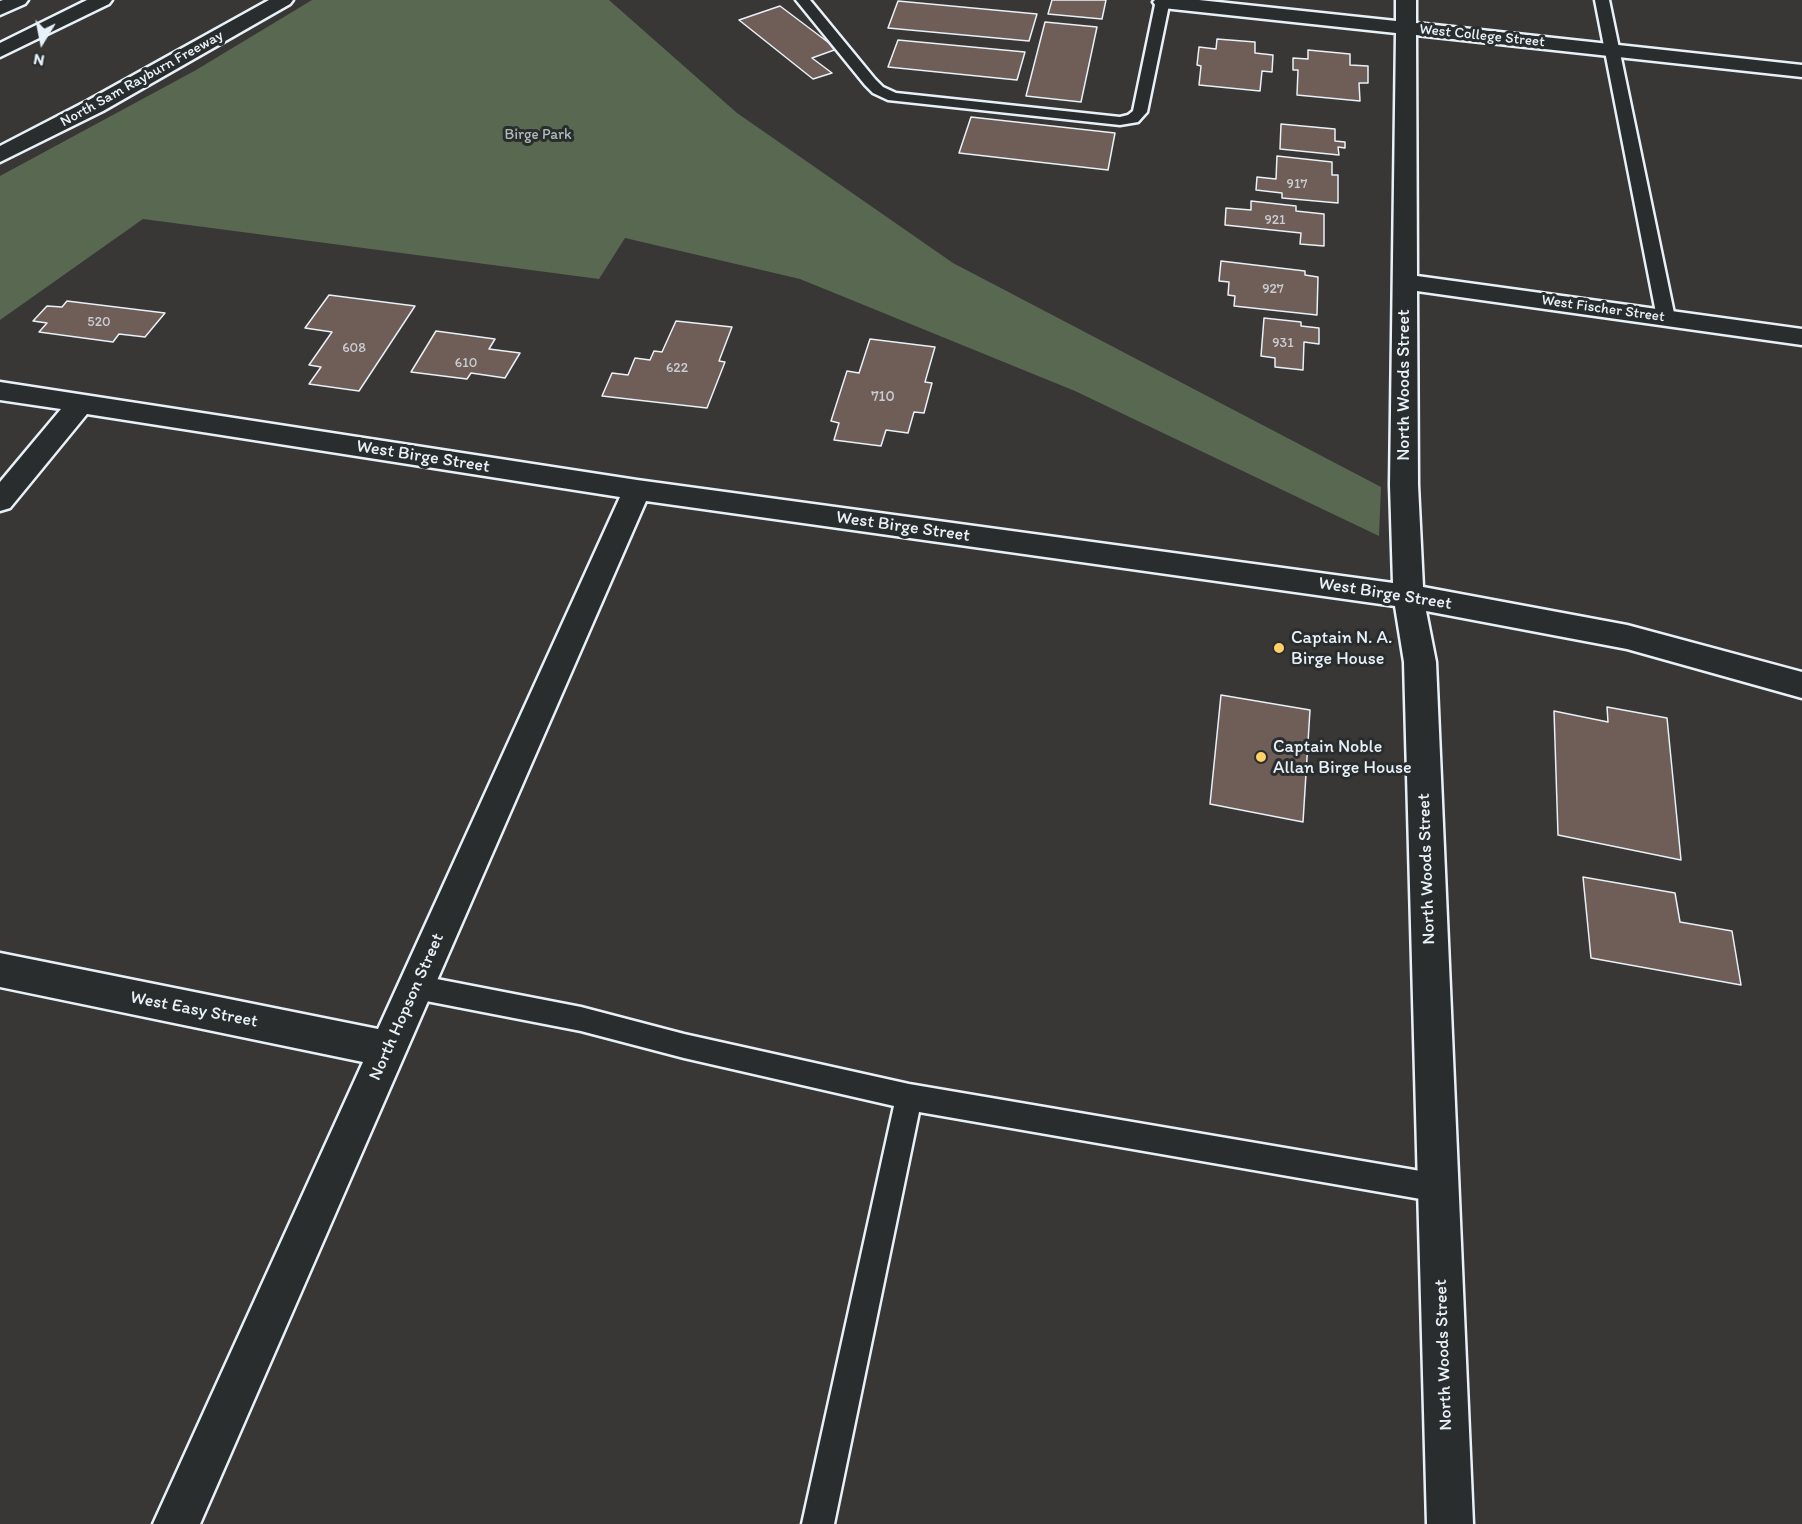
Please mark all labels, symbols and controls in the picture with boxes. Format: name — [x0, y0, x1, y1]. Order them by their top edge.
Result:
north arrow — [12, 12, 72, 72]
street label: West College Street — [1418, 20, 1546, 52]
street label: North Sam Rayburn Freeway — [57, 27, 227, 131]
text: N — [32, 50, 46, 71]
park label: Birge Park — [504, 126, 572, 144]
house number: 917 — [1287, 176, 1307, 192]
house number: 921 — [1264, 212, 1286, 228]
house number: 927 — [1262, 281, 1284, 297]
street label: West Fischer Street — [1540, 291, 1666, 327]
street label: North Woods Street — [1393, 309, 1415, 461]
house number: 520 — [87, 314, 111, 330]
house number: 931 — [1272, 335, 1294, 351]
house number: 608 — [342, 340, 366, 356]
house number: 610 — [455, 355, 477, 371]
house number: 622 — [666, 360, 688, 376]
house number: 710 — [871, 388, 895, 406]
street label: West Birge Street — [355, 436, 491, 478]
street label: West Birge Street — [835, 507, 971, 547]
street label: West Birge Street — [1317, 573, 1453, 615]
place label: Captain N. A. Birge House — [1291, 627, 1392, 670]
marker: Captain N. A. Birge House — [1272, 641, 1286, 655]
place label: Captain Noble Allan Birge House — [1273, 736, 1412, 778]
marker: Captain Noble Allan Birge House — [1254, 750, 1268, 764]
street label: North Woods Street — [1414, 793, 1440, 945]
street label: North Hopson Street — [365, 930, 449, 1084]
street label: West Easy Street — [128, 987, 260, 1033]
street label: North Woods Street — [1431, 1279, 1457, 1431]

